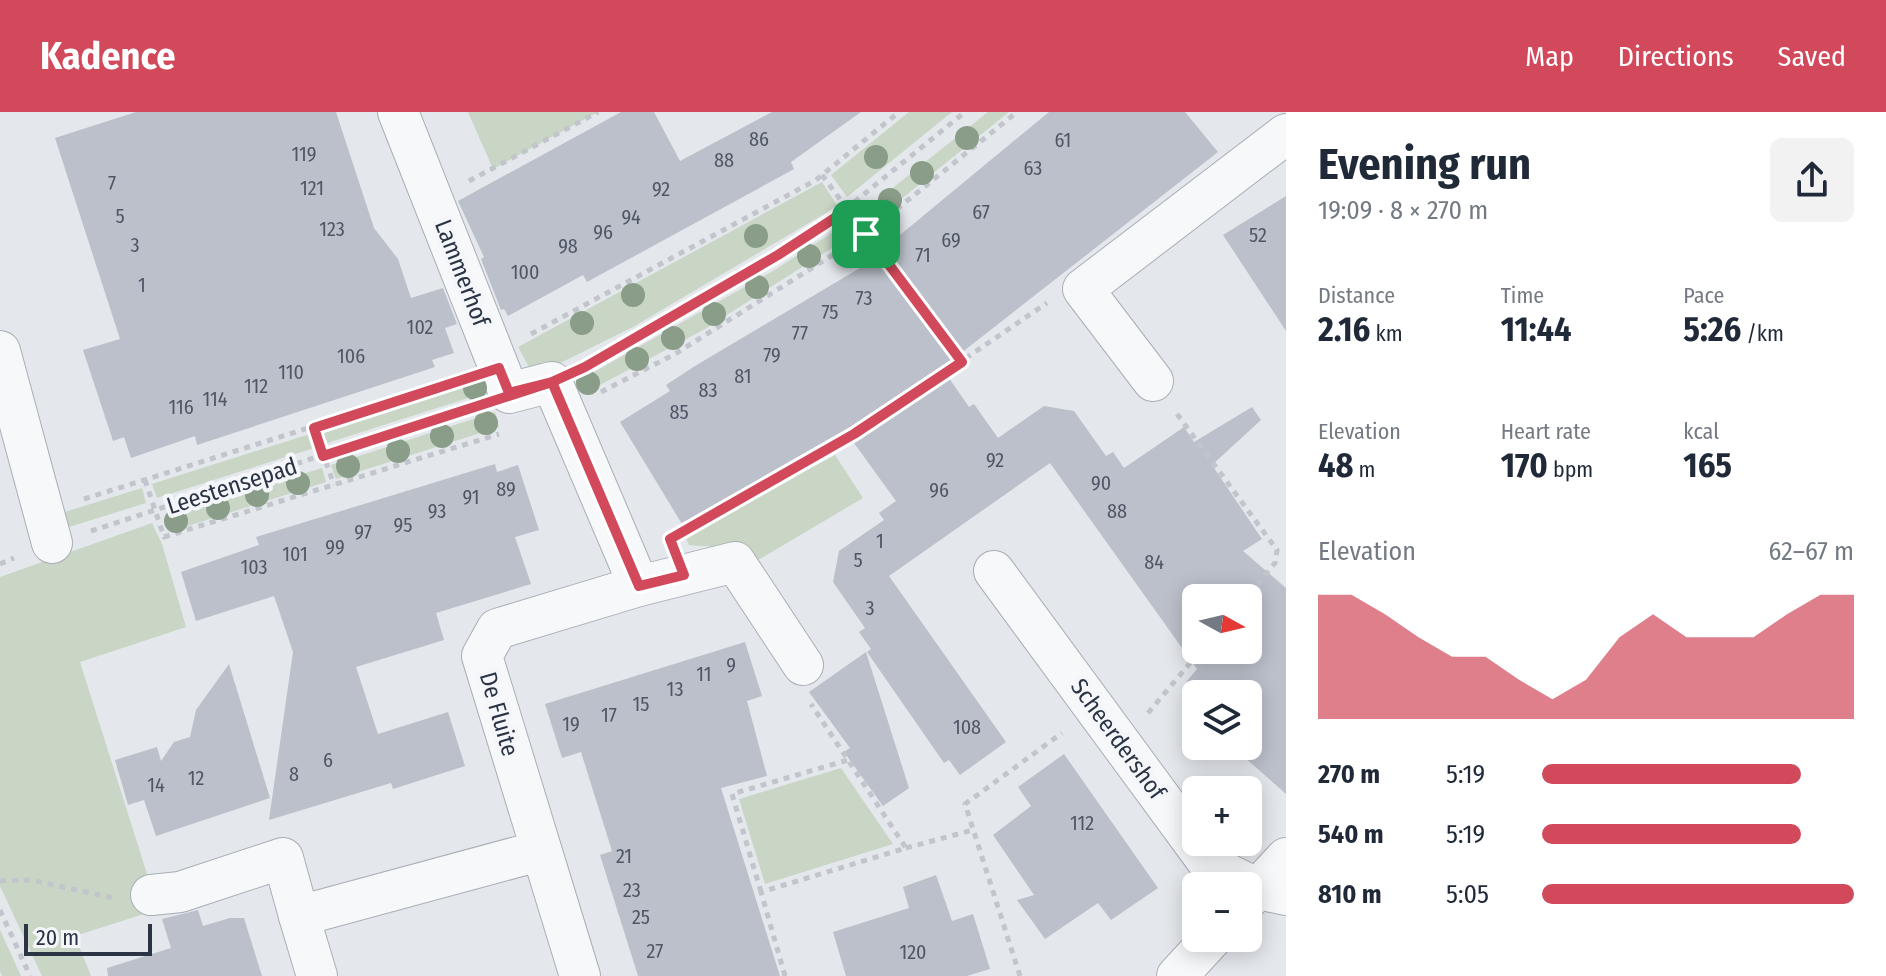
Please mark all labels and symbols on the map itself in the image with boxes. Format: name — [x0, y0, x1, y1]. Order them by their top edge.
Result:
house number: 86 — [749, 127, 769, 151]
house number: 61 — [1055, 128, 1071, 152]
house number: 119 — [291, 142, 317, 166]
house number: 88 — [714, 148, 734, 172]
house number: 63 — [1024, 156, 1042, 180]
house number: 7 — [108, 171, 116, 195]
house number: 121 — [300, 176, 324, 200]
house number: 92 — [652, 177, 670, 201]
pin — [832, 200, 900, 268]
house number: 67 — [972, 200, 990, 224]
house number: 5 — [115, 204, 125, 228]
house number: 94 — [621, 205, 641, 229]
street label: Lammerhof — [429, 216, 496, 332]
house number: 123 — [319, 217, 345, 241]
house number: 96 — [593, 220, 613, 244]
house number: 52 — [1249, 223, 1267, 247]
house number: 69 — [941, 228, 961, 252]
house number: 3 — [130, 233, 140, 257]
house number: 98 — [558, 234, 578, 258]
house number: 71 — [915, 243, 931, 267]
house number: 100 — [511, 260, 539, 284]
house number: 1 — [138, 273, 146, 297]
house number: 73 — [856, 286, 872, 310]
house number: 75 — [822, 300, 839, 324]
house number: 102 — [407, 315, 434, 339]
house number: 77 — [792, 321, 808, 345]
house number: 79 — [763, 343, 781, 367]
house number: 106 — [337, 344, 365, 368]
house number: 110 — [278, 360, 304, 384]
house number: 81 — [734, 364, 752, 388]
house number: 112 — [244, 374, 268, 398]
house number: 83 — [698, 378, 718, 402]
house number: 114 — [203, 387, 228, 411]
house number: 116 — [168, 395, 194, 419]
house number: 85 — [669, 400, 689, 424]
house number: 92 — [986, 448, 1004, 472]
street label: Leestensepad — [163, 452, 301, 520]
house number: 90 — [1091, 471, 1111, 495]
house number: 89 — [496, 477, 516, 501]
house number: 96 — [929, 478, 949, 502]
house number: 91 — [462, 485, 480, 509]
house number: 93 — [428, 499, 446, 523]
house number: 88 — [1107, 499, 1127, 523]
house number: 95 — [394, 513, 412, 537]
house number: 97 — [354, 520, 372, 544]
house number: 1 — [876, 529, 884, 553]
house number: 99 — [325, 535, 345, 559]
house number: 101 — [282, 542, 308, 566]
house number: 5 — [853, 548, 863, 572]
house number: 84 — [1144, 550, 1164, 574]
house number: 103 — [240, 555, 268, 579]
north arrow — [1182, 584, 1262, 664]
house number: 3 — [865, 596, 875, 620]
house number: 9 — [726, 653, 736, 677]
house number: 11 — [696, 662, 712, 686]
street label: De Fluite — [474, 669, 524, 759]
street label: Scheerdershof — [1065, 673, 1172, 806]
house number: 13 — [667, 677, 683, 701]
house number: 15 — [633, 692, 649, 716]
house number: 17 — [601, 703, 617, 727]
house number: 19 — [562, 712, 580, 736]
house number: 108 — [953, 715, 981, 739]
house number: 6 — [323, 748, 333, 772]
house number: 8 — [289, 762, 299, 786]
house number: 12 — [188, 766, 204, 790]
house number: 14 — [147, 773, 165, 797]
house number: 112 — [1070, 811, 1094, 835]
house number: 21 — [616, 844, 632, 868]
house number: 23 — [623, 878, 641, 902]
house number: 25 — [632, 905, 650, 929]
scale bar — [24, 920, 152, 956]
house number: 27 — [647, 939, 663, 963]
house number: 120 — [899, 940, 927, 964]

